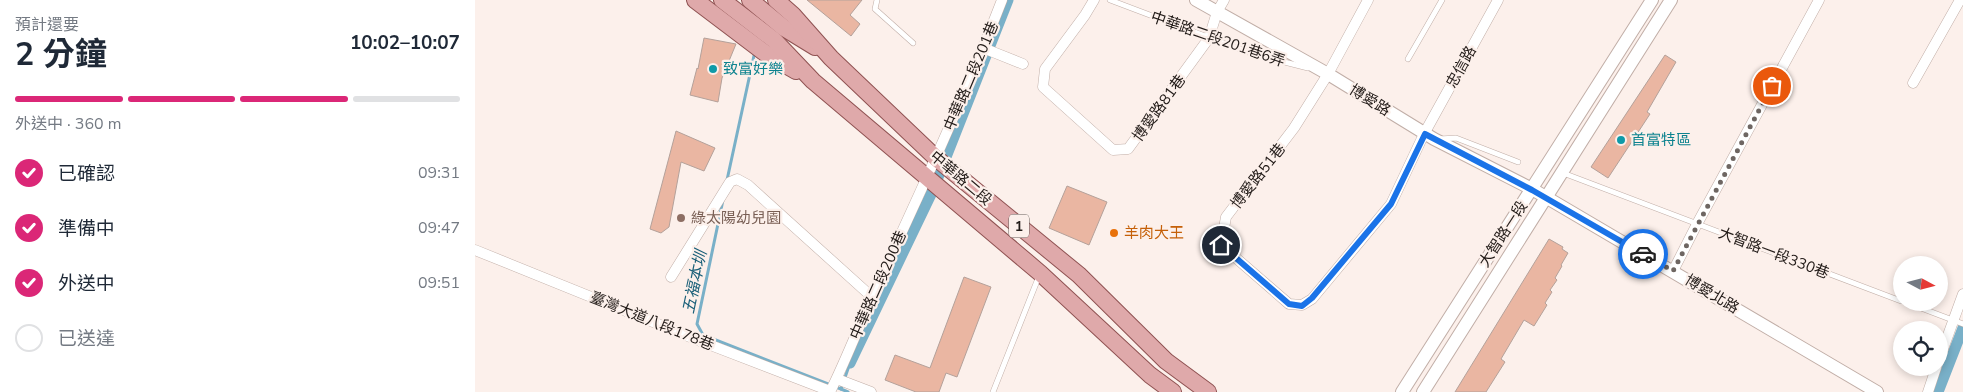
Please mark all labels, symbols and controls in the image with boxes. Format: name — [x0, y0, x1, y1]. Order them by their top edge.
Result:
street label: 中華路二段201巷6弄 — [1148, 7, 1288, 71]
text: 預計還要 — [15, 14, 79, 36]
street label: 中華路二段201巷 — [939, 18, 1003, 134]
text: 10:02–10:07 — [350, 30, 460, 56]
text: 2 分鐘 — [15, 33, 107, 76]
street label: 忠信路 — [1441, 42, 1481, 92]
place label: 致富好樂 — [723, 59, 783, 79]
marker: 致富好樂 — [707, 63, 719, 75]
pin — [1751, 65, 1793, 107]
street label: 博愛路81巷 — [1128, 71, 1190, 145]
icon: bag — [1758, 72, 1786, 100]
street label: 博愛路 — [1346, 80, 1394, 120]
text: 外送中 · 360 m — [15, 113, 121, 135]
place label: 首富特區 — [1631, 130, 1691, 150]
marker: 首富特區 — [1615, 134, 1627, 146]
street label: 博愛路51巷 — [1226, 139, 1290, 213]
street label: 中華路二段 — [926, 146, 996, 210]
icon: check — [15, 159, 43, 187]
text: 已確認 — [58, 161, 115, 187]
text: 09:31 — [418, 162, 460, 184]
street label: 大智路一段 — [1474, 197, 1532, 271]
place label: 綠太陽幼兒園 — [691, 208, 781, 228]
marker: 綠太陽幼兒園 — [675, 212, 687, 224]
icon: check — [15, 214, 43, 242]
road number: 1 — [1009, 215, 1029, 238]
text: 準備中 — [58, 216, 115, 242]
text: 09:47 — [418, 217, 460, 239]
place label: 羊肉大王 — [1124, 223, 1184, 243]
street label: 大智路一段330巷 — [1716, 223, 1832, 283]
pin — [1200, 224, 1242, 266]
street label: 中華路二段200巷 — [845, 227, 911, 343]
marker: 羊肉大王 — [1108, 227, 1120, 239]
courier — [1618, 229, 1668, 279]
icon: home — [1207, 231, 1235, 259]
icon: car — [1629, 240, 1657, 268]
water label: 五福本圳 — [678, 247, 713, 316]
north arrow — [1893, 256, 1947, 311]
map controls — [1893, 256, 1948, 376]
icon: check — [15, 269, 43, 297]
street label: 博愛北路 — [1681, 270, 1743, 318]
text: 外送中 — [58, 271, 115, 297]
text: 09:51 — [418, 272, 460, 294]
street label: 臺灣大道八段178巷 — [587, 287, 717, 355]
button: locate — [1893, 321, 1948, 376]
text: 已送達 — [58, 326, 115, 352]

